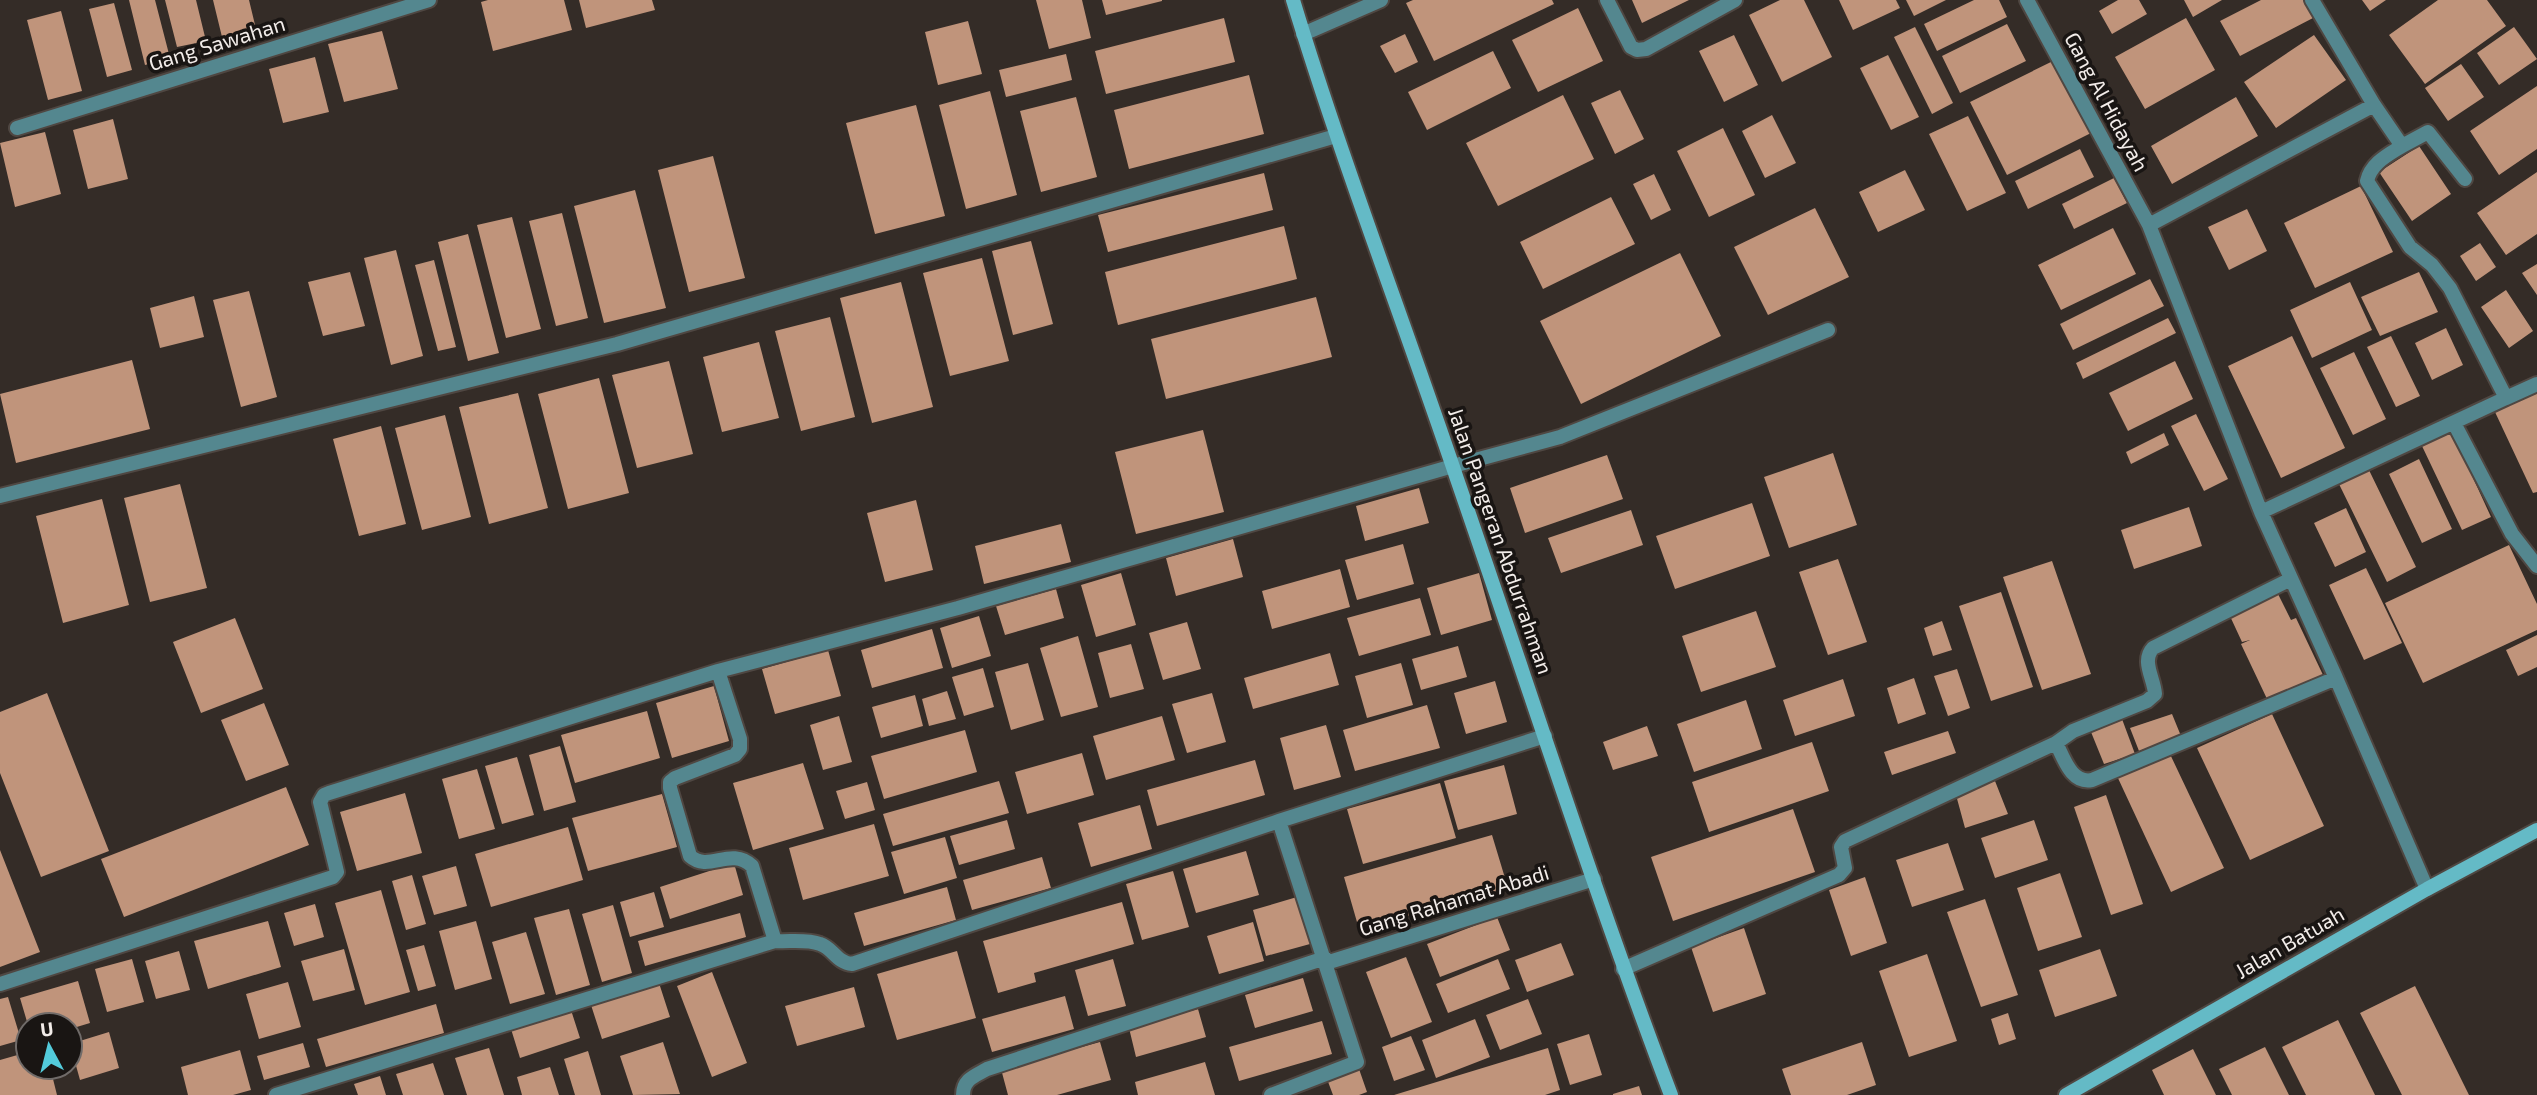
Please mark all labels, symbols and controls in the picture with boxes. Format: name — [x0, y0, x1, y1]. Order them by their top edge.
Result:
street label: Gang Sawahan — [145, 10, 288, 75]
street label: Gang Al Hidayah — [2060, 28, 2154, 175]
street label: Jalan Pangeran Abdurrahman — [1444, 404, 1559, 677]
street label: Gang Rahamat Abadi — [1355, 859, 1552, 940]
street label: Jalan Batuah — [2230, 900, 2348, 983]
north arrow — [14, 1011, 84, 1081]
text: U — [39, 1016, 55, 1041]

